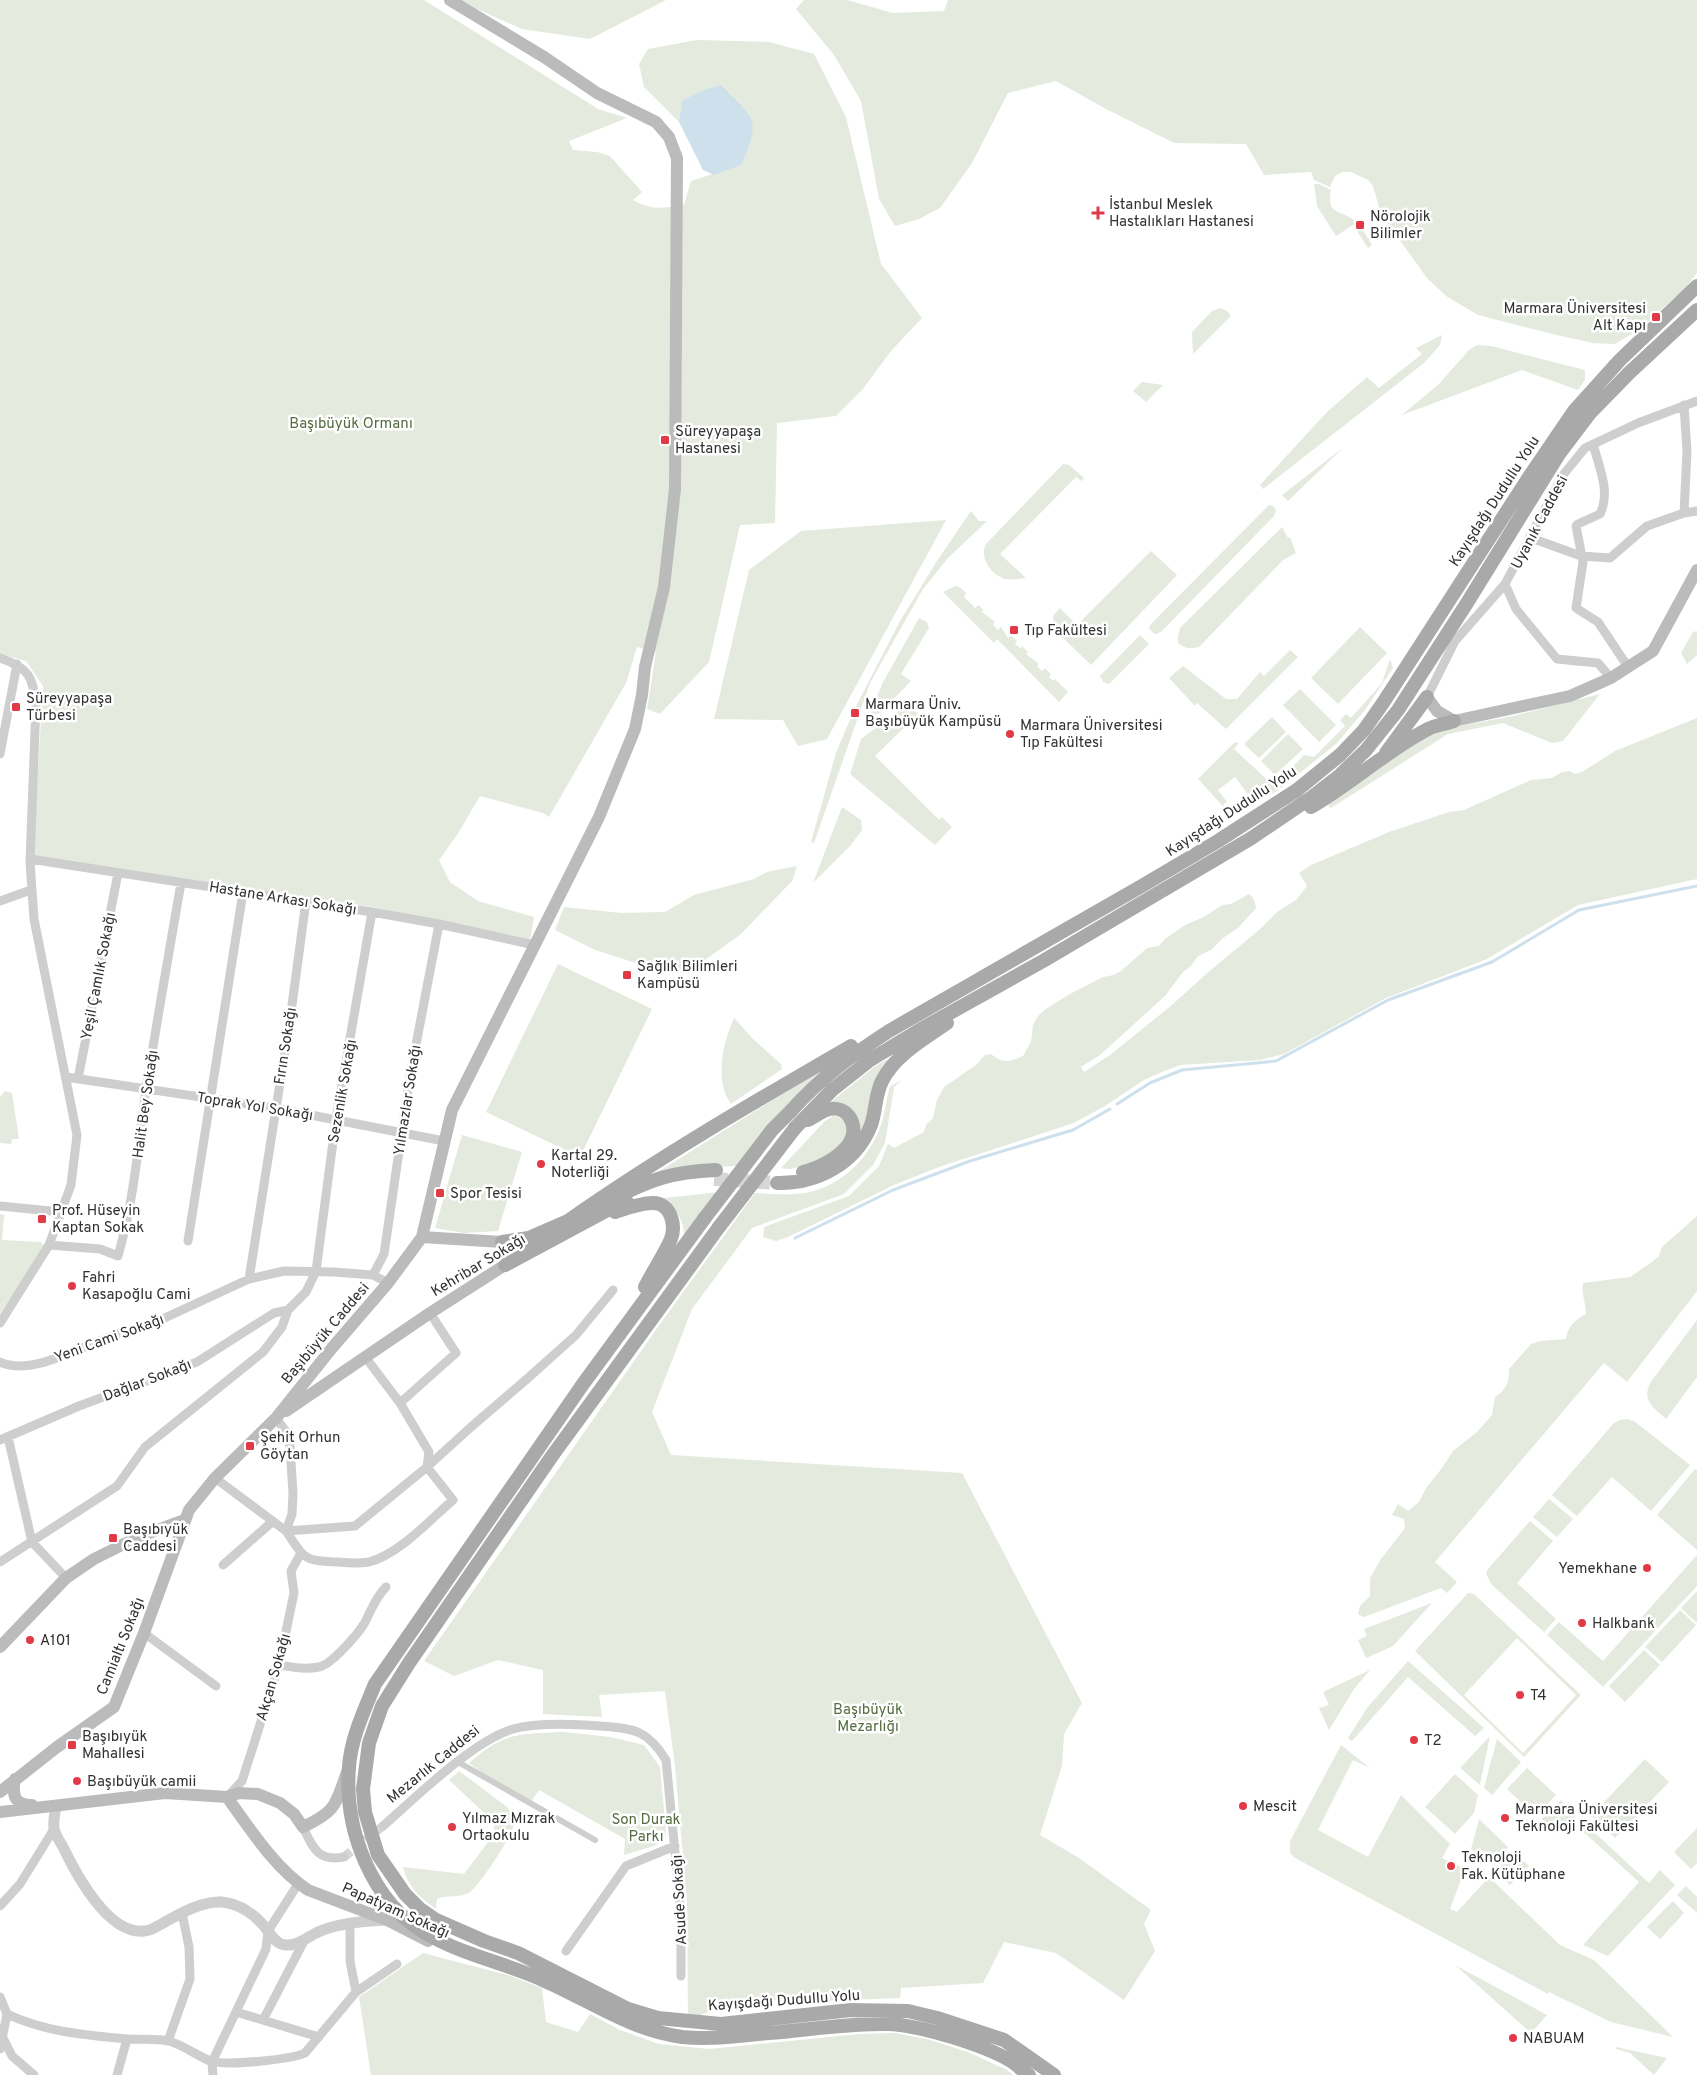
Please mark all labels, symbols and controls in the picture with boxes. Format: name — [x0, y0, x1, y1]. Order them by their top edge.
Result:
place label: İstanbul Meslek Hastalıkları Hastanesi — [1109, 195, 1254, 232]
marker: İstanbul Meslek Hastalıkları Hastanesi — [1091, 206, 1105, 220]
place label: Nörolojik Bilimler — [1370, 208, 1431, 244]
marker: Nörolojik Bilimler — [1354, 219, 1366, 231]
place label: Marmara Üniversitesi Alt Kapı — [1504, 299, 1646, 336]
marker: Marmara Üniversitesi Alt Kapı — [1650, 311, 1662, 323]
park label: Başıbüyük Ormanı — [289, 415, 413, 434]
place label: Süreyyapaşa Hastanesi — [675, 423, 761, 459]
street label: Kayışdağı Dudullu Yolu — [1446, 433, 1545, 571]
marker: Süreyyapaşa Hastanesi — [659, 434, 671, 446]
street label: Uyanık Caddesi — [1508, 473, 1573, 573]
place label: Tıp Fakültesi — [1024, 622, 1107, 641]
marker: Tıp Fakültesi — [1008, 624, 1020, 636]
place label: Süreyyapaşa Türbesi — [26, 690, 112, 726]
place label: Marmara Üniv. Başıbüyük Kampüsü — [865, 695, 1001, 732]
marker: Süreyyapaşa Türbesi — [10, 701, 22, 713]
marker: Marmara Üniv. Başıbüyük Kampüsü — [849, 707, 861, 719]
place label: Marmara Üniversitesi Tıp Fakültesi — [1020, 716, 1163, 753]
marker: Marmara Üniversitesi Tıp Fakültesi — [1004, 728, 1016, 740]
street label: Kayışdağı Dudullu Yolu — [1163, 763, 1301, 862]
street label: Hastane Arkası Sokağı — [208, 878, 358, 921]
street label: Yeşil Çamlık Sokağı — [78, 911, 121, 1042]
place label: Sağlık Bilimleri Kampüsü — [637, 958, 738, 994]
marker: Sağlık Bilimleri Kampüsü — [621, 969, 633, 981]
street label: Fırın Sokağı — [271, 1006, 302, 1086]
street label: Sezenlik Sokağı — [325, 1038, 362, 1145]
street label: Yılmazlar Sokağı — [390, 1044, 427, 1157]
street label: Halit Bey Sokağı — [129, 1049, 163, 1160]
street label: Toprak Yol Sokağı — [195, 1089, 314, 1126]
place label: Kartal 29. Noterliği — [551, 1147, 617, 1183]
marker: Kartal 29. Noterliği — [535, 1158, 547, 1170]
place label: Spor Tesisi — [450, 1185, 522, 1204]
marker: Spor Tesisi — [434, 1187, 446, 1199]
place label: Prof. Hüseyin Kaptan Sokak — [52, 1202, 144, 1238]
marker: Prof. Hüseyin Kaptan Sokak — [36, 1213, 48, 1225]
street label: Kehribar Sokağı — [428, 1231, 530, 1302]
place label: Fahri Kasapoğlu Cami — [82, 1269, 191, 1305]
street label: Başıbüyük Caddesi — [278, 1279, 374, 1389]
marker: Fahri Kasapoğlu Cami — [66, 1280, 78, 1292]
street label: Yeni Cami Sokağı — [52, 1311, 167, 1368]
street label: Dağlar Sokağı — [101, 1356, 194, 1407]
place label: Şehit Orhun Göytan — [260, 1429, 340, 1465]
marker: Şehit Orhun Göytan — [244, 1440, 256, 1452]
place label: Başıbıyük Caddesi — [123, 1521, 188, 1557]
marker: Başıbıyük Caddesi — [107, 1532, 119, 1544]
place label: Yemekhane — [1558, 1560, 1637, 1579]
marker: Yemekhane — [1641, 1562, 1653, 1574]
street label: Camialtı Sokağı — [93, 1595, 150, 1698]
place label: Halkbank — [1592, 1615, 1655, 1634]
marker: Halkbank — [1576, 1617, 1588, 1629]
street label: Akçan Sokağı — [253, 1631, 296, 1723]
place label: A101 — [40, 1632, 71, 1651]
marker: A101 — [24, 1634, 36, 1646]
place label: T4 — [1530, 1687, 1547, 1706]
marker: T4 — [1514, 1689, 1526, 1701]
park label: Başıbüyük Mezarlığı — [833, 1701, 903, 1737]
street label: Mezarlık Caddesi — [384, 1722, 484, 1808]
place label: Başıbıyük Mahallesi — [82, 1728, 147, 1764]
place label: T2 — [1424, 1732, 1442, 1751]
marker: T2 — [1408, 1734, 1420, 1746]
marker: Başıbıyük Mahallesi — [66, 1739, 78, 1751]
place label: Başıbüyük camii — [87, 1773, 196, 1792]
marker: Başıbüyük camii — [71, 1775, 83, 1787]
place label: Mescit — [1253, 1798, 1297, 1817]
marker: Mescit — [1237, 1800, 1249, 1812]
place label: Marmara Üniversitesi Teknoloji Fakültesi — [1515, 1800, 1658, 1837]
place label: Yılmaz Mızrak Ortaokulu — [462, 1810, 555, 1846]
park label: Son Durak Parkı — [611, 1811, 681, 1847]
marker: Marmara Üniversitesi Teknoloji Fakültesi — [1499, 1812, 1511, 1824]
marker: Yılmaz Mızrak Ortaokulu — [446, 1821, 458, 1833]
place label: Teknoloji Fak. Kütüphane — [1461, 1849, 1565, 1885]
street label: Asude Sokağı — [669, 1854, 692, 1946]
marker: Teknoloji Fak. Kütüphane — [1445, 1860, 1457, 1872]
street label: Papatyam Sokağı — [339, 1879, 452, 1944]
street label: Kayışdağı Dudullu Yolu — [707, 1987, 861, 2016]
place label: NABUAM — [1523, 2030, 1585, 2049]
marker: NABUAM — [1507, 2032, 1519, 2044]

